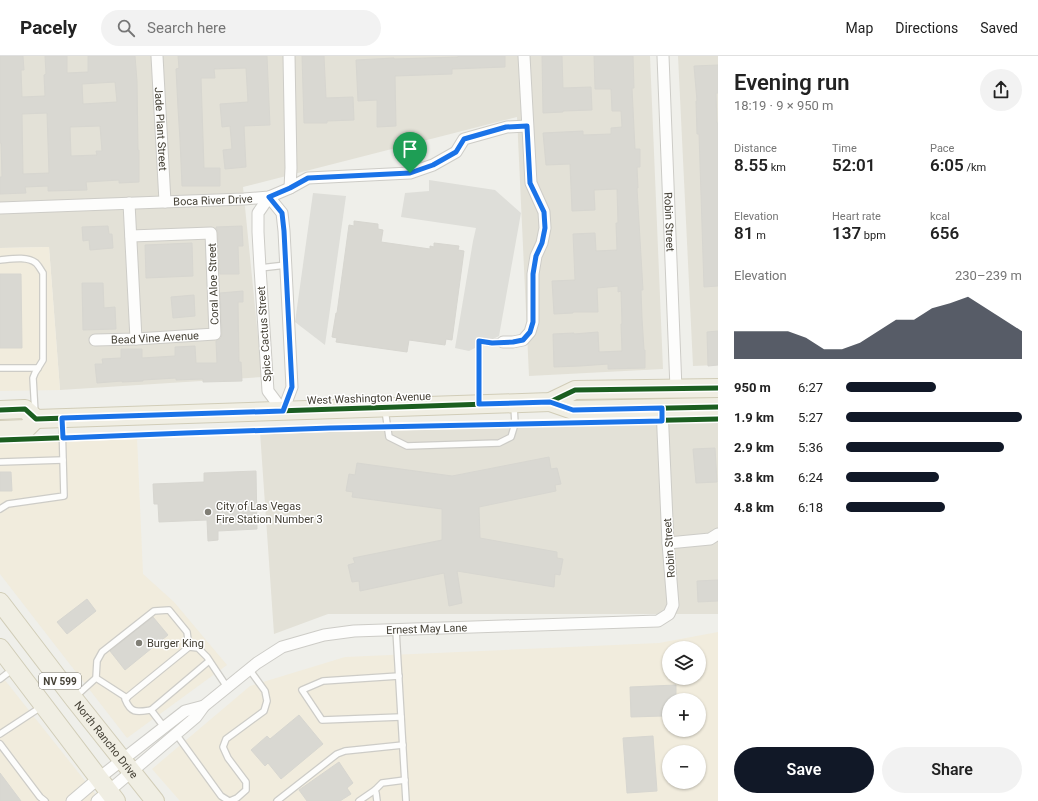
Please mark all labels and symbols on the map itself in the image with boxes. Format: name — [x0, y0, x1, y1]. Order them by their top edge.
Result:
street label: Jade Plant Street — [152, 87, 169, 172]
pin — [393, 132, 427, 173]
street label: Boca River Drive — [173, 192, 253, 209]
street label: Robin Street — [661, 192, 677, 252]
street label: Coral Aloe Street — [206, 242, 221, 325]
street label: Spice Cactus Street — [255, 285, 274, 382]
street label: Bead Vine Avenue — [111, 329, 199, 347]
street label: West Washington Avenue — [307, 390, 431, 407]
place label: City of Las Vegas Fire Station Number 3 — [216, 500, 323, 526]
marker: City of Las Vegas Fire Station Number 3 — [203, 507, 213, 517]
street label: Robin Street — [661, 517, 678, 578]
street label: Ernest May Lane — [386, 621, 468, 637]
place label: Burger King — [147, 637, 204, 650]
marker: Burger King — [134, 638, 144, 648]
road number: NV 599 — [39, 673, 81, 689]
street label: North Rancho Drive — [71, 699, 141, 781]

